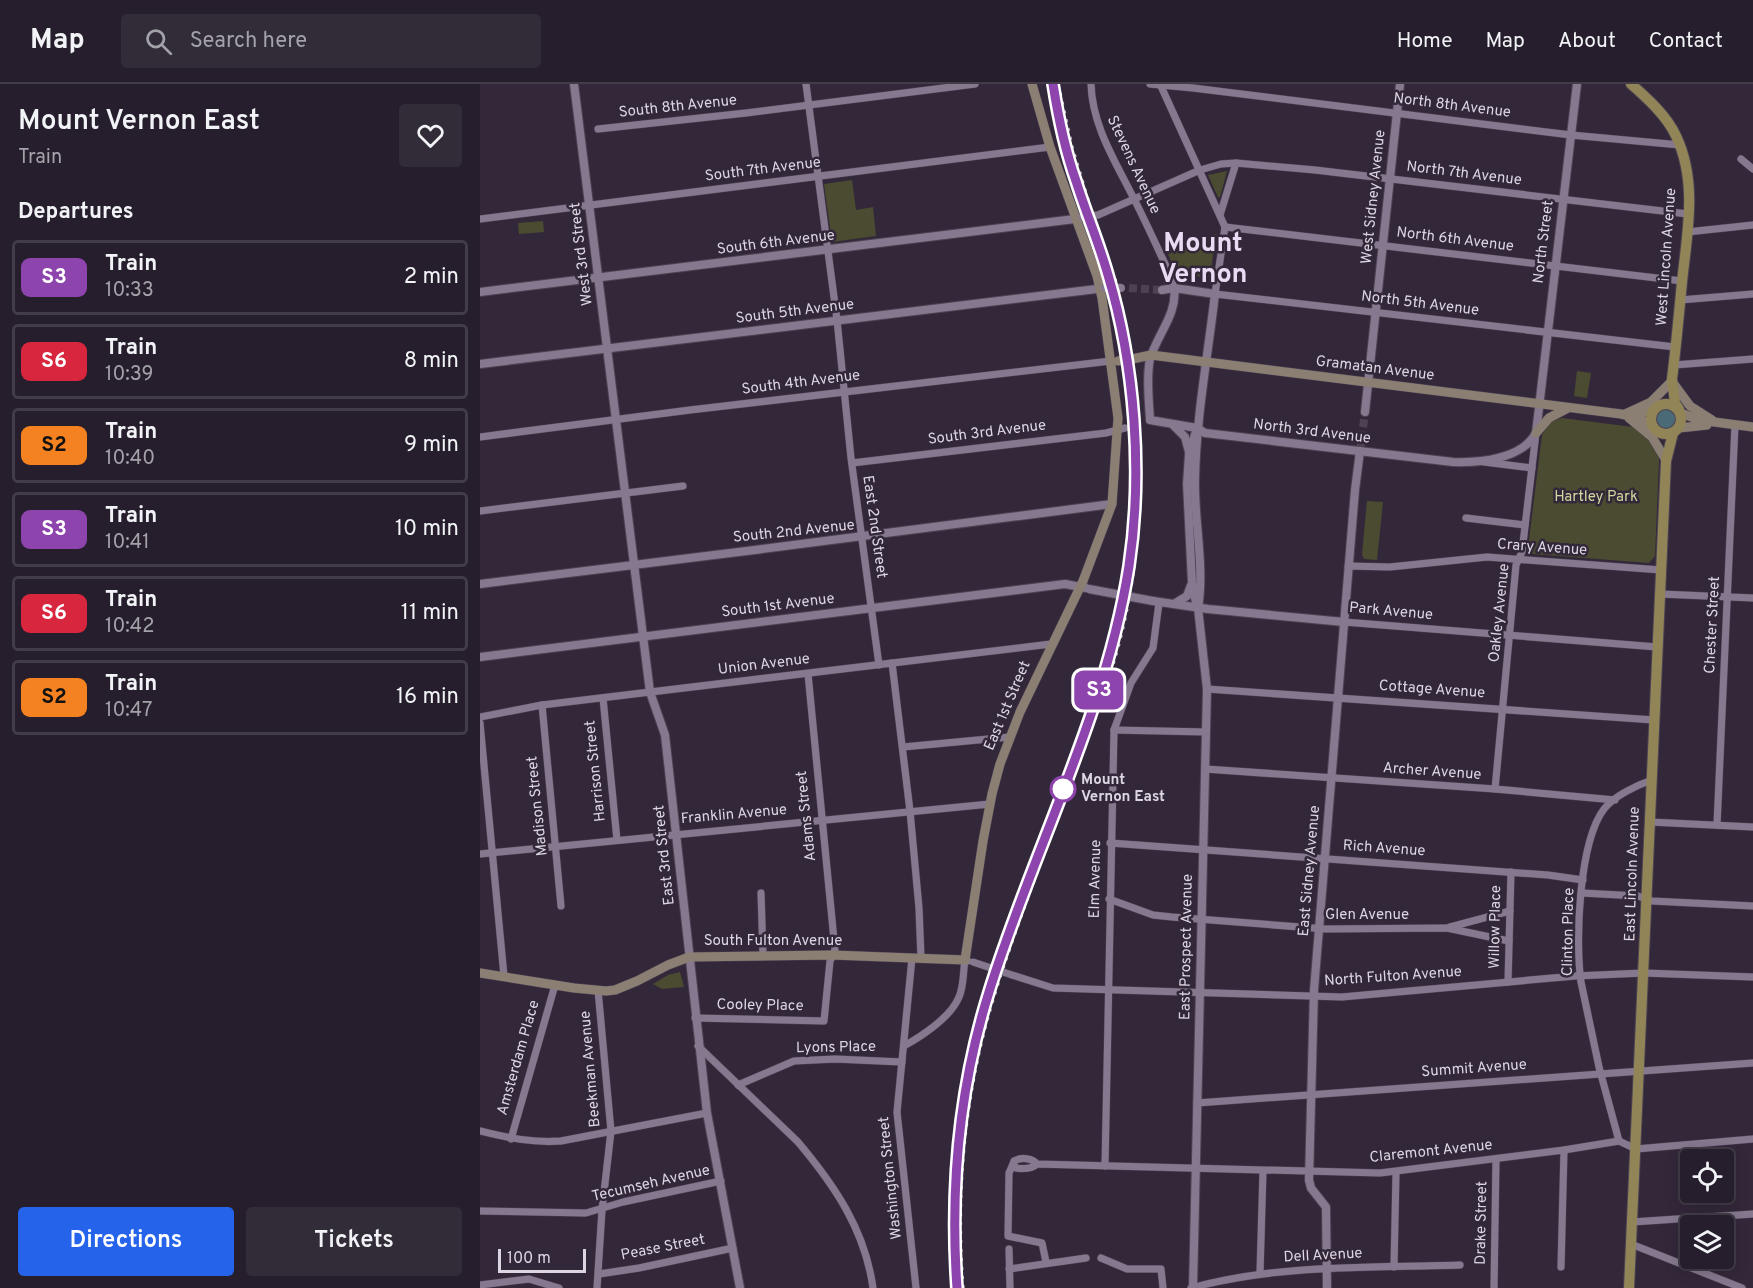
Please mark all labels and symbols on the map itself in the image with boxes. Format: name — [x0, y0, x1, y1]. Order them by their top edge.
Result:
street label: North 8th Avenue — [1392, 89, 1512, 123]
street label: South 8th Avenue — [618, 91, 738, 123]
street label: Stevens Avenue — [1102, 113, 1164, 217]
street label: West Sidney Avenue — [1357, 129, 1391, 265]
street label: South 7th Avenue — [704, 153, 822, 187]
street label: North 7th Avenue — [1405, 158, 1523, 190]
street label: West Lincoln Avenue — [1653, 187, 1681, 327]
street label: North Street — [1529, 199, 1559, 285]
street label: West 3rd Street — [566, 201, 598, 307]
street label: North 6th Avenue — [1395, 223, 1515, 257]
street label: South 6th Avenue — [716, 226, 836, 260]
district label: Mount Vernon — [1158, 227, 1248, 292]
street label: North 5th Avenue — [1360, 287, 1480, 321]
street label: South 5th Avenue — [735, 295, 855, 329]
street label: Gramatan Avenue — [1315, 352, 1435, 386]
street label: South 4th Avenue — [741, 366, 861, 400]
street label: North 3rd Avenue — [1252, 415, 1372, 449]
street label: South 3rd Avenue — [927, 416, 1047, 450]
street label: East 2nd Street — [857, 474, 891, 580]
park label: Hartley Park — [1554, 488, 1638, 507]
street label: South 2nd Avenue — [732, 516, 856, 548]
street label: Crary Avenue — [1496, 535, 1588, 561]
street label: Oakley Avenue — [1485, 563, 1515, 663]
street label: Chester Street — [1701, 576, 1725, 674]
street label: South 1st Avenue — [720, 590, 836, 622]
street label: Park Avenue — [1348, 599, 1434, 625]
street label: Union Avenue — [717, 650, 811, 680]
street label: East 1st Street — [981, 658, 1035, 754]
line badge: S3 — [1072, 670, 1126, 710]
street label: Cottage Avenue — [1378, 677, 1486, 703]
street label: Harrison Street — [581, 719, 611, 823]
street label: Madison Street — [523, 755, 553, 857]
street label: Archer Avenue — [1382, 759, 1482, 785]
street label: Adams Street — [793, 770, 821, 862]
place label: Mount Vernon East — [1081, 771, 1165, 807]
marker: Mount Vernon East — [1050, 776, 1076, 802]
street label: Franklin Avenue — [680, 801, 788, 829]
street label: East 3rd Street — [650, 804, 680, 906]
street label: East Sidney Avenue — [1295, 805, 1325, 937]
street label: East Lincoln Avenue — [1621, 806, 1645, 942]
street label: Rich Avenue — [1342, 837, 1426, 861]
street label: Elm Avenue — [1086, 839, 1106, 919]
street label: East Prospect Avenue — [1176, 874, 1198, 1020]
street label: Willow Place — [1486, 885, 1506, 969]
street label: Clinton Place — [1559, 888, 1579, 976]
street label: Glen Avenue — [1325, 906, 1409, 925]
street label: South Fulton Avenue — [704, 932, 842, 951]
street label: North Fulton Avenue — [1324, 963, 1462, 991]
street label: Cooley Place — [716, 996, 804, 1016]
street label: Amsterdam Place — [493, 998, 545, 1118]
street label: Beekman Avenue — [576, 1010, 606, 1128]
street label: Lyons Place — [796, 1038, 876, 1058]
street label: Summit Avenue — [1421, 1056, 1527, 1082]
street label: Washington Street — [875, 1116, 907, 1240]
street label: Claremont Avenue — [1369, 1136, 1493, 1168]
street label: Tecumseh Avenue — [590, 1161, 712, 1207]
street label: Drake Street — [1472, 1181, 1492, 1265]
street label: Pease Street — [619, 1231, 707, 1265]
street label: Dell Avenue — [1283, 1244, 1363, 1268]
scale bar — [498, 1246, 586, 1274]

